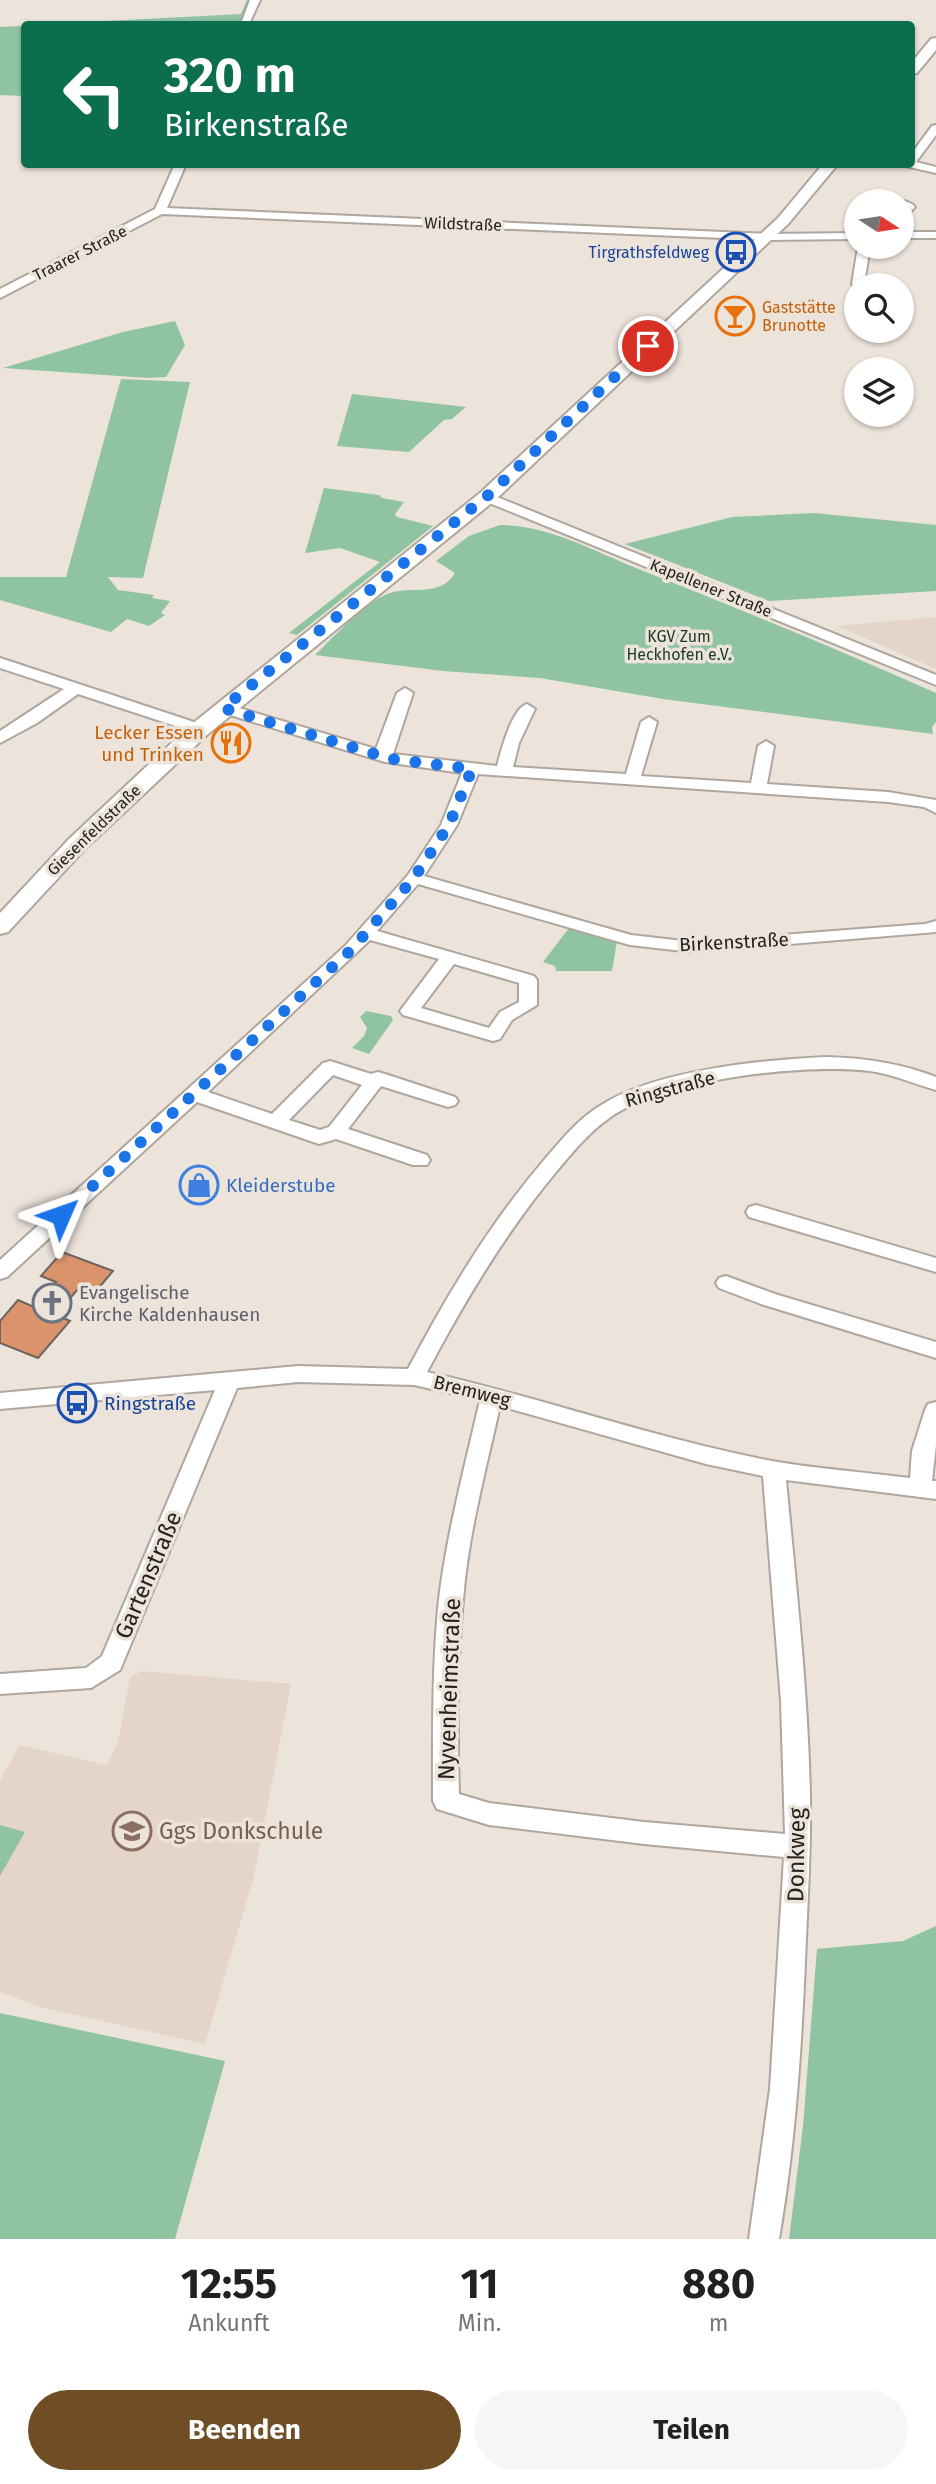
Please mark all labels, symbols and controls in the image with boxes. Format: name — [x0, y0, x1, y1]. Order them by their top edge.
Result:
text: 320 m — [164, 46, 296, 105]
icon: left — [49, 49, 140, 140]
text: Birkenstraße — [164, 106, 349, 144]
north arrow — [844, 189, 914, 259]
map controls — [844, 189, 914, 427]
street label: Wildstraße — [424, 213, 502, 235]
street label: Traarer Straße — [30, 221, 130, 285]
bus stop icon: Tirgrathsfeldweg — [715, 231, 757, 273]
place label: Tirgrathsfeldweg — [588, 243, 710, 262]
button: search — [844, 273, 914, 343]
bar icon: Gaststätte Brunotte — [714, 295, 756, 337]
place label: Gaststätte Brunotte — [762, 298, 836, 335]
pin — [618, 316, 678, 376]
icon: arrive — [629, 327, 667, 365]
button: layers — [844, 357, 914, 427]
street label: Kapellener Straße — [647, 555, 775, 621]
park label: KGV Zum Heckhofen e.V. — [626, 627, 732, 664]
place label: Lecker Essen und Trinken — [94, 721, 204, 766]
restaurant icon: Lecker Essen und Trinken — [210, 722, 252, 764]
street label: Giesenfeldstraße — [43, 781, 145, 879]
street label: Birkenstraße — [679, 928, 789, 956]
street label: Ringstraße — [623, 1066, 717, 1112]
shop icon: Kleiderstube — [178, 1164, 220, 1206]
place label: Kleiderstube — [226, 1174, 336, 1197]
position arrow — [24, 1178, 98, 1252]
place label: Evangelische Kirche Kaldenhausen — [79, 1281, 260, 1326]
church icon: Evangelische Kirche Kaldenhausen — [31, 1282, 73, 1324]
street label: Bremweg — [431, 1370, 513, 1412]
bus stop icon: Ringstraße — [56, 1382, 98, 1424]
place label: Ringstraße — [104, 1392, 196, 1415]
street label: Gartenstraße — [109, 1507, 187, 1643]
street label: Nyvenheimstraße — [432, 1597, 466, 1781]
street label: Donkweg — [781, 1807, 811, 1902]
school or university icon: Ggs Donkschule — [111, 1810, 153, 1852]
place label: Ggs Donkschule — [159, 1817, 323, 1845]
text: 12:55 — [181, 2259, 277, 2309]
text: 11 — [460, 2259, 499, 2309]
text: 880 — [682, 2259, 755, 2309]
text: Ankunft — [188, 2309, 269, 2337]
text: Min. — [458, 2309, 501, 2337]
text: m — [709, 2309, 728, 2337]
button: Beenden — [28, 2390, 461, 2470]
button: Teilen — [475, 2390, 908, 2470]

